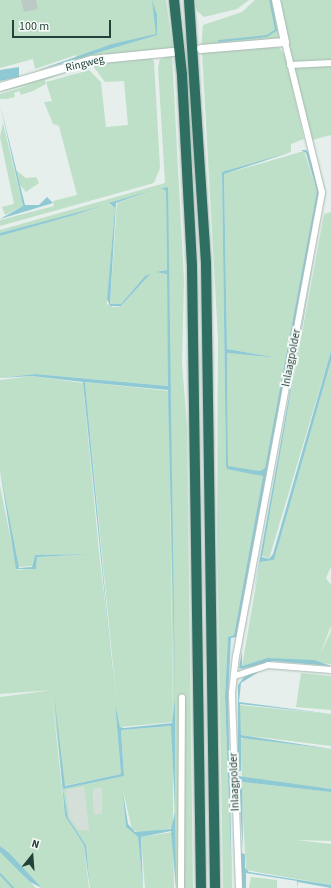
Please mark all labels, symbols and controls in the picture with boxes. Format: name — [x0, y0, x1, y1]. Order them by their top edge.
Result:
scale bar — [14, 12, 113, 38]
text: 100 m — [19, 18, 49, 35]
street label: Ringweg — [64, 53, 106, 75]
street label: Inlaagpolder — [280, 328, 304, 388]
street label: Inlaagpolder — [227, 752, 243, 812]
north arrow — [12, 836, 52, 876]
text: N — [30, 836, 41, 852]

